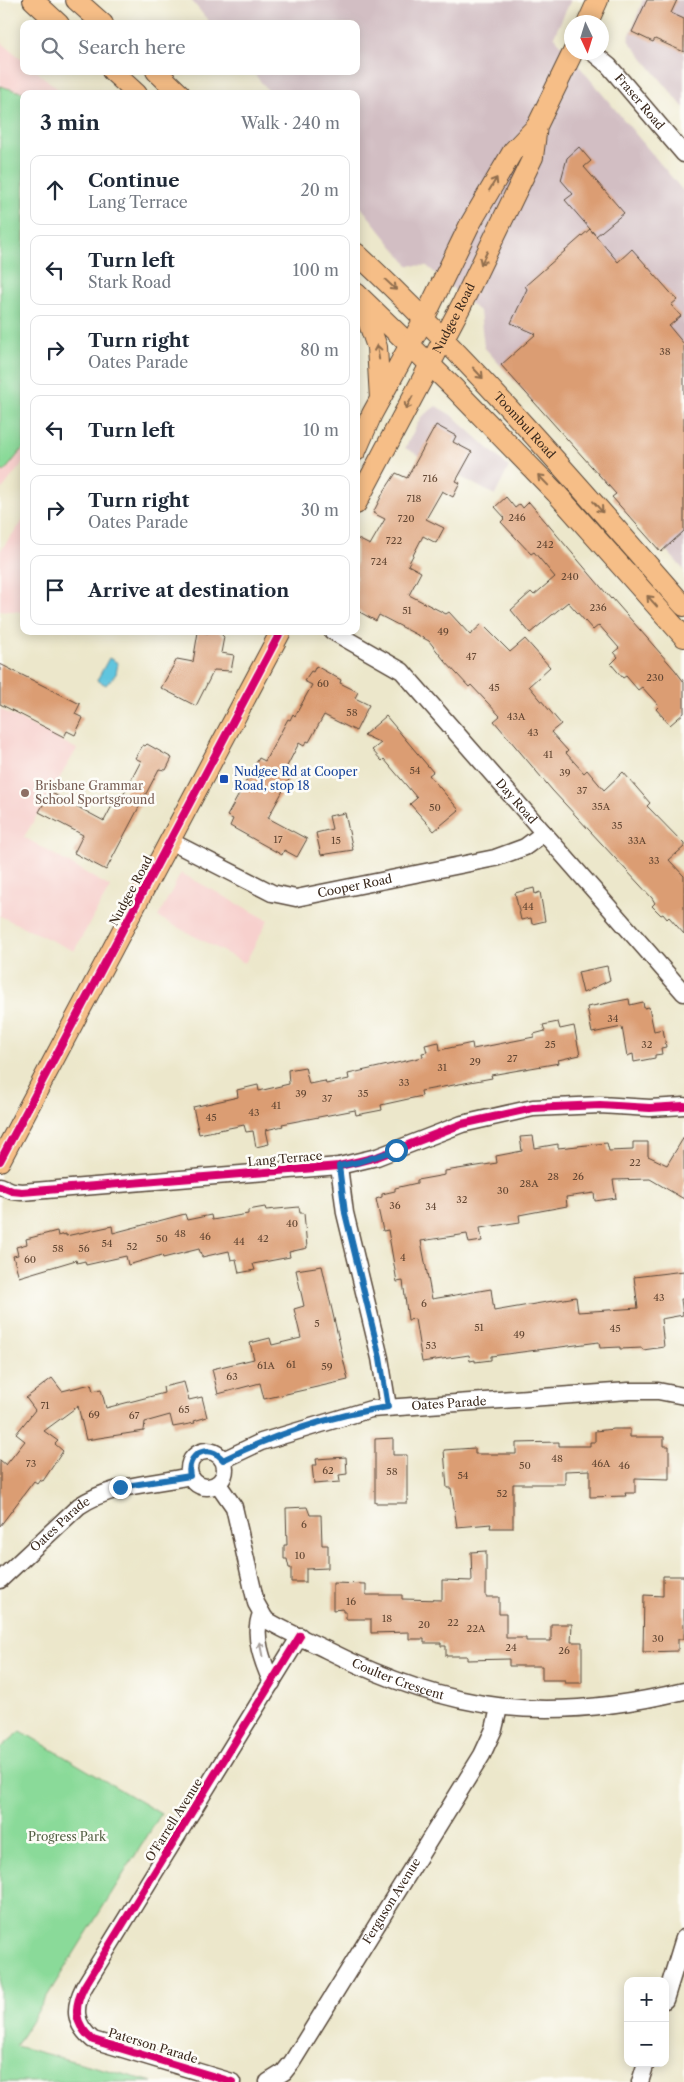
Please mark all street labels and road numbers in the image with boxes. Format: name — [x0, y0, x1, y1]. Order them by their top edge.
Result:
street label: Fraser Road — [612, 70, 668, 133]
street label: Nudgee Road — [429, 280, 478, 356]
street label: Toombul Road — [491, 389, 559, 462]
street label: Day Road — [493, 775, 541, 827]
street label: Nudgee Road — [106, 853, 156, 928]
street label: Cooper Road — [316, 871, 394, 901]
street label: Lang Terrace — [247, 1148, 323, 1169]
street label: Oates Parade — [411, 1393, 487, 1413]
street label: Oates Parade — [27, 1493, 93, 1555]
street label: Coulter Crescent — [349, 1655, 447, 1703]
street label: O'Farrell Avenue — [142, 1775, 205, 1864]
street label: Ferguson Avenue — [359, 1855, 424, 1947]
street label: Paterson Parade — [107, 2025, 200, 2066]

